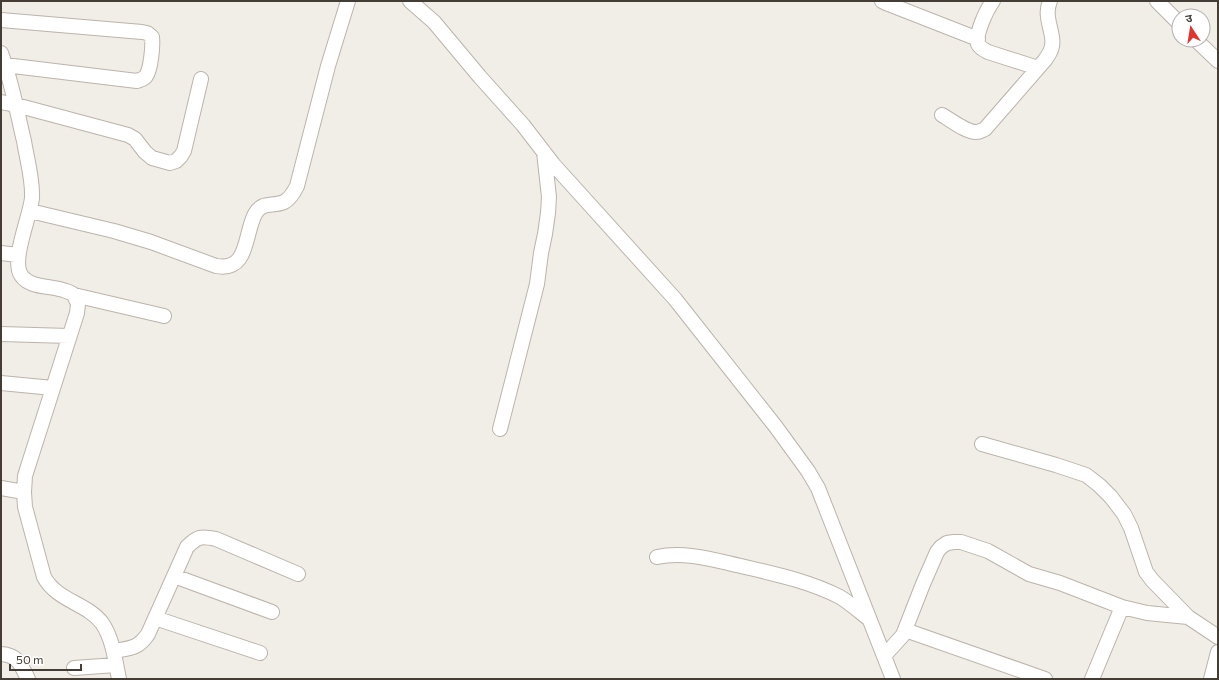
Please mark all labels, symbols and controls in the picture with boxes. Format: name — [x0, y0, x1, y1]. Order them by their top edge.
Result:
north arrow — [1171, 8, 1211, 48]
text: उ — [1184, 11, 1194, 25]
scale bar — [10, 646, 81, 672]
text: 50 m — [16, 652, 44, 666]

